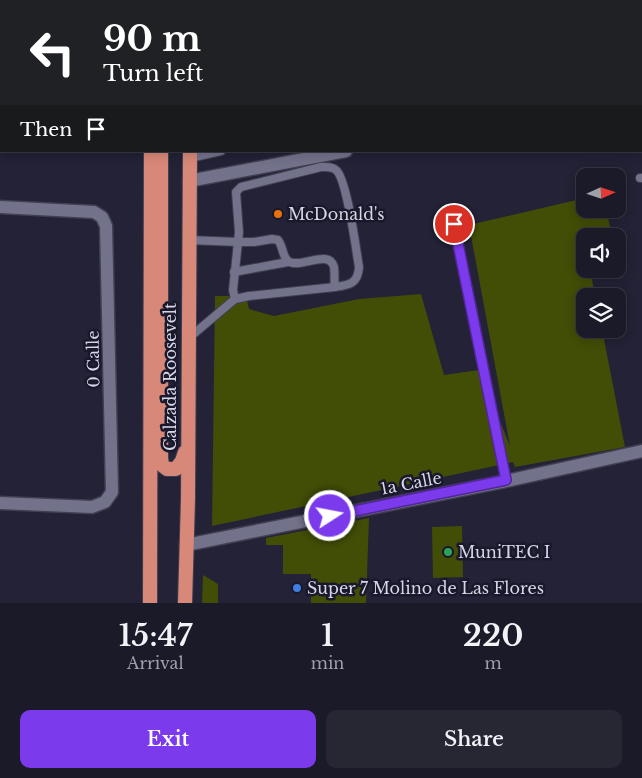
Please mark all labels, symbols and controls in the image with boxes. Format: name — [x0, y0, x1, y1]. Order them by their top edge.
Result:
text: 90 m — [103, 17, 201, 60]
icon: left — [20, 20, 85, 85]
text: Turn left — [103, 60, 203, 87]
icon: arrive — [82, 115, 110, 143]
text: Then — [20, 118, 72, 141]
north arrow — [576, 168, 626, 218]
map controls — [576, 168, 626, 338]
pin — [433, 203, 475, 245]
place label: McDonald's — [288, 204, 385, 224]
marker: McDonald's — [272, 208, 284, 220]
icon: arrive — [440, 210, 468, 238]
button: sound — [576, 228, 626, 278]
button: layers — [576, 288, 626, 338]
street label: Calzada Roosevelt — [160, 303, 180, 451]
street label: 0 Calle — [83, 330, 103, 388]
street label: 1a Calle — [379, 467, 443, 499]
position arrow — [303, 489, 355, 541]
place label: MuniTEC I — [458, 542, 551, 562]
marker: MuniTEC I — [442, 546, 454, 558]
place label: Super 7 Molino de Las Flores — [307, 578, 544, 598]
marker: Super 7 Molino de Las Flores — [291, 582, 303, 594]
text: 15:47 — [118, 617, 192, 654]
text: 1 — [321, 617, 334, 654]
text: 220 — [463, 617, 524, 654]
text: Arrival — [127, 653, 184, 673]
text: min — [311, 653, 344, 673]
text: m — [485, 653, 502, 673]
button: Exit — [20, 710, 316, 768]
button: Share — [326, 710, 622, 768]

